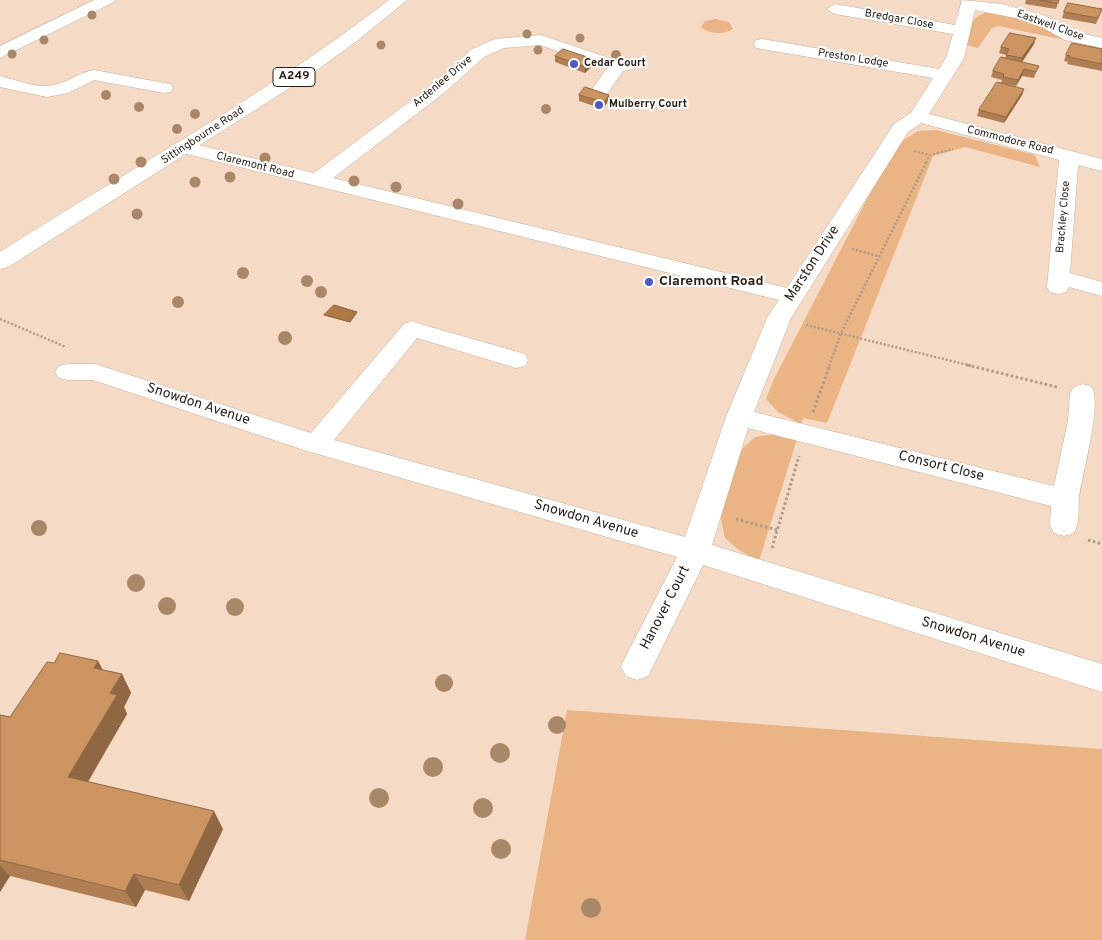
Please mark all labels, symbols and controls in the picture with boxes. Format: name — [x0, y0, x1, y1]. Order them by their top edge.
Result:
street label: Bredgar Close — [864, 7, 934, 33]
street label: Eastwell Close — [1015, 8, 1085, 44]
street label: Preston Lodge — [817, 47, 889, 71]
street label: Ardenlee Drive — [411, 53, 475, 111]
place label: Cedar Court — [584, 57, 646, 71]
marker: Cedar Court — [568, 58, 580, 70]
road number: A249 — [273, 68, 315, 86]
place label: Mulberry Court — [609, 98, 687, 112]
marker: Mulberry Court — [593, 99, 605, 111]
street label: Sittingbourne Road — [159, 104, 247, 168]
street label: Commodore Road — [965, 124, 1055, 158]
street label: Claremont Road — [215, 150, 295, 182]
street label: Brackley Close — [1054, 180, 1074, 254]
street label: Marston Drive — [782, 223, 844, 305]
place label: Claremont Road — [659, 274, 764, 290]
marker: Claremont Road — [643, 276, 655, 288]
street label: Snowdon Avenue — [144, 380, 252, 430]
street label: Consort Close — [897, 448, 985, 486]
street label: Snowdon Avenue — [532, 497, 640, 543]
street label: Hanover Court — [638, 563, 694, 653]
street label: Snowdon Avenue — [919, 614, 1027, 662]

